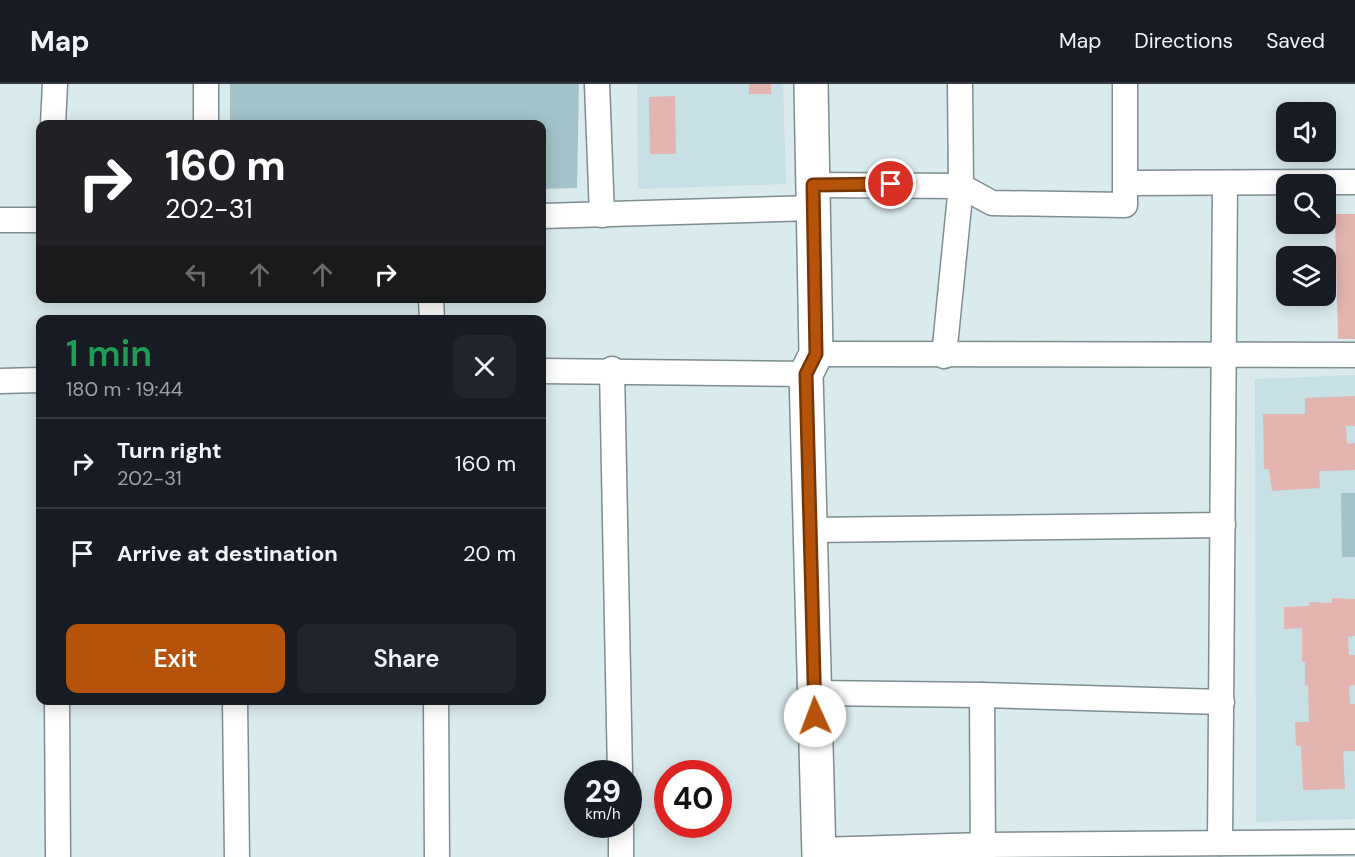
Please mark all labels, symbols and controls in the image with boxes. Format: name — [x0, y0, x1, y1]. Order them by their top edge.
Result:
text: Map — [30, 23, 90, 60]
text: Map — [1059, 27, 1101, 55]
text: Directions — [1134, 27, 1233, 55]
text: Saved — [1266, 27, 1325, 55]
map controls — [1276, 102, 1336, 306]
button: sound — [1276, 102, 1336, 162]
text: 160 m — [165, 138, 286, 193]
icon: right — [66, 144, 144, 222]
pin — [865, 158, 916, 209]
icon: arrive — [874, 167, 907, 200]
button: search — [1276, 174, 1336, 234]
text: 202-31 — [165, 191, 253, 226]
button: layers — [1276, 246, 1336, 306]
icon: left — [180, 258, 213, 291]
icon: ahead — [243, 258, 276, 291]
icon: ahead — [306, 258, 339, 291]
icon: right — [369, 258, 402, 291]
text: 1 min — [66, 330, 152, 377]
button: close — [453, 335, 516, 398]
text: 180 m · 19:44 — [66, 376, 183, 402]
text: Turn right — [117, 436, 222, 465]
icon: right — [66, 447, 99, 480]
text: 160 m — [455, 449, 516, 478]
text: 202-31 — [117, 465, 182, 491]
icon: arrive — [66, 537, 99, 570]
text: Arrive at destination — [117, 539, 338, 568]
text: 20 m — [463, 539, 516, 568]
button: Exit — [66, 624, 285, 693]
button: Share — [297, 624, 516, 693]
position arrow — [783, 684, 847, 748]
speed limit sign: 40 — [654, 760, 732, 838]
text: 29 — [585, 772, 621, 811]
text: km/h — [585, 804, 621, 824]

